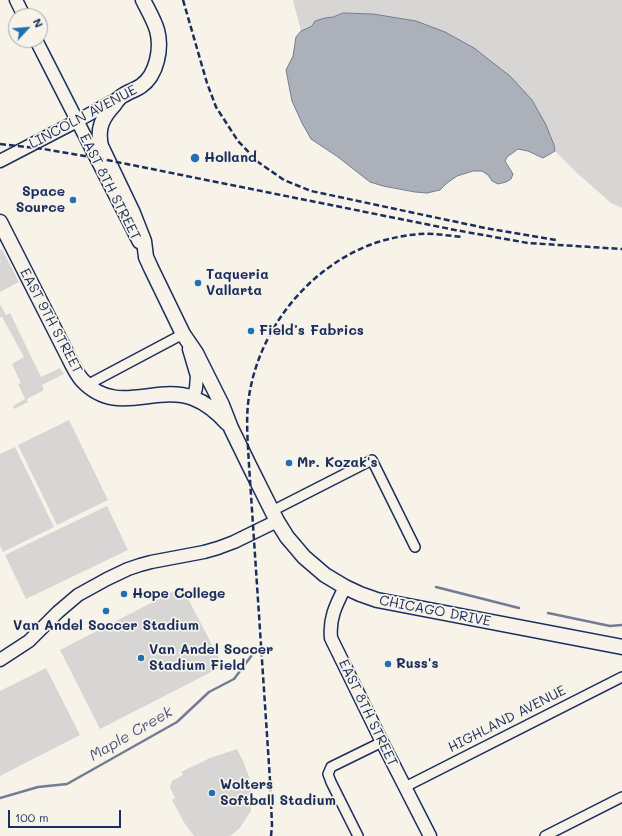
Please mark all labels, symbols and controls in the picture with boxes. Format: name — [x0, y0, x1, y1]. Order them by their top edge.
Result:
north arrow — [8, 8, 48, 48]
text: N — [30, 16, 47, 30]
street label: LINCOLN AVENUE — [26, 82, 140, 152]
street label: EAST 8TH STREET — [76, 131, 144, 243]
place label: Holland — [204, 150, 257, 166]
marker: Holland — [189, 152, 201, 164]
place label: Space Source — [16, 184, 65, 216]
marker: Space Source — [68, 195, 78, 205]
street label: EAST 9TH STREET — [16, 265, 86, 377]
place label: Taqueria Vallarta — [206, 267, 269, 300]
marker: Taqueria Vallarta — [193, 278, 203, 288]
place label: Field’s Fabrics — [259, 323, 364, 339]
marker: Field’s Fabrics — [246, 326, 256, 336]
place label: Mr. Kozak's — [297, 455, 378, 471]
marker: Mr. Kozak's — [284, 458, 294, 468]
place label: Hope College — [132, 586, 225, 602]
marker: Hope College — [119, 589, 129, 599]
street label: CHICAGO DRIVE — [378, 592, 492, 630]
marker: Van Andel Soccer Stadium — [101, 606, 111, 616]
place label: Van Andel Soccer Stadium — [13, 618, 199, 634]
place label: Van Andel Soccer Stadium Field — [149, 642, 273, 674]
marker: Van Andel Soccer Stadium Field — [136, 653, 146, 663]
place label: Russ's — [396, 656, 439, 672]
street label: EAST 8TH STREET — [335, 657, 401, 769]
marker: Russ's — [383, 659, 393, 669]
street label: HIGHLAND AVENUE — [445, 682, 569, 756]
water label: Maple Creek — [86, 703, 176, 765]
place label: Wolters Softball Stadium — [220, 777, 336, 810]
marker: Wolters Softball Stadium — [207, 788, 217, 798]
scale bar — [10, 802, 123, 828]
text: 100 m — [15, 809, 49, 825]

